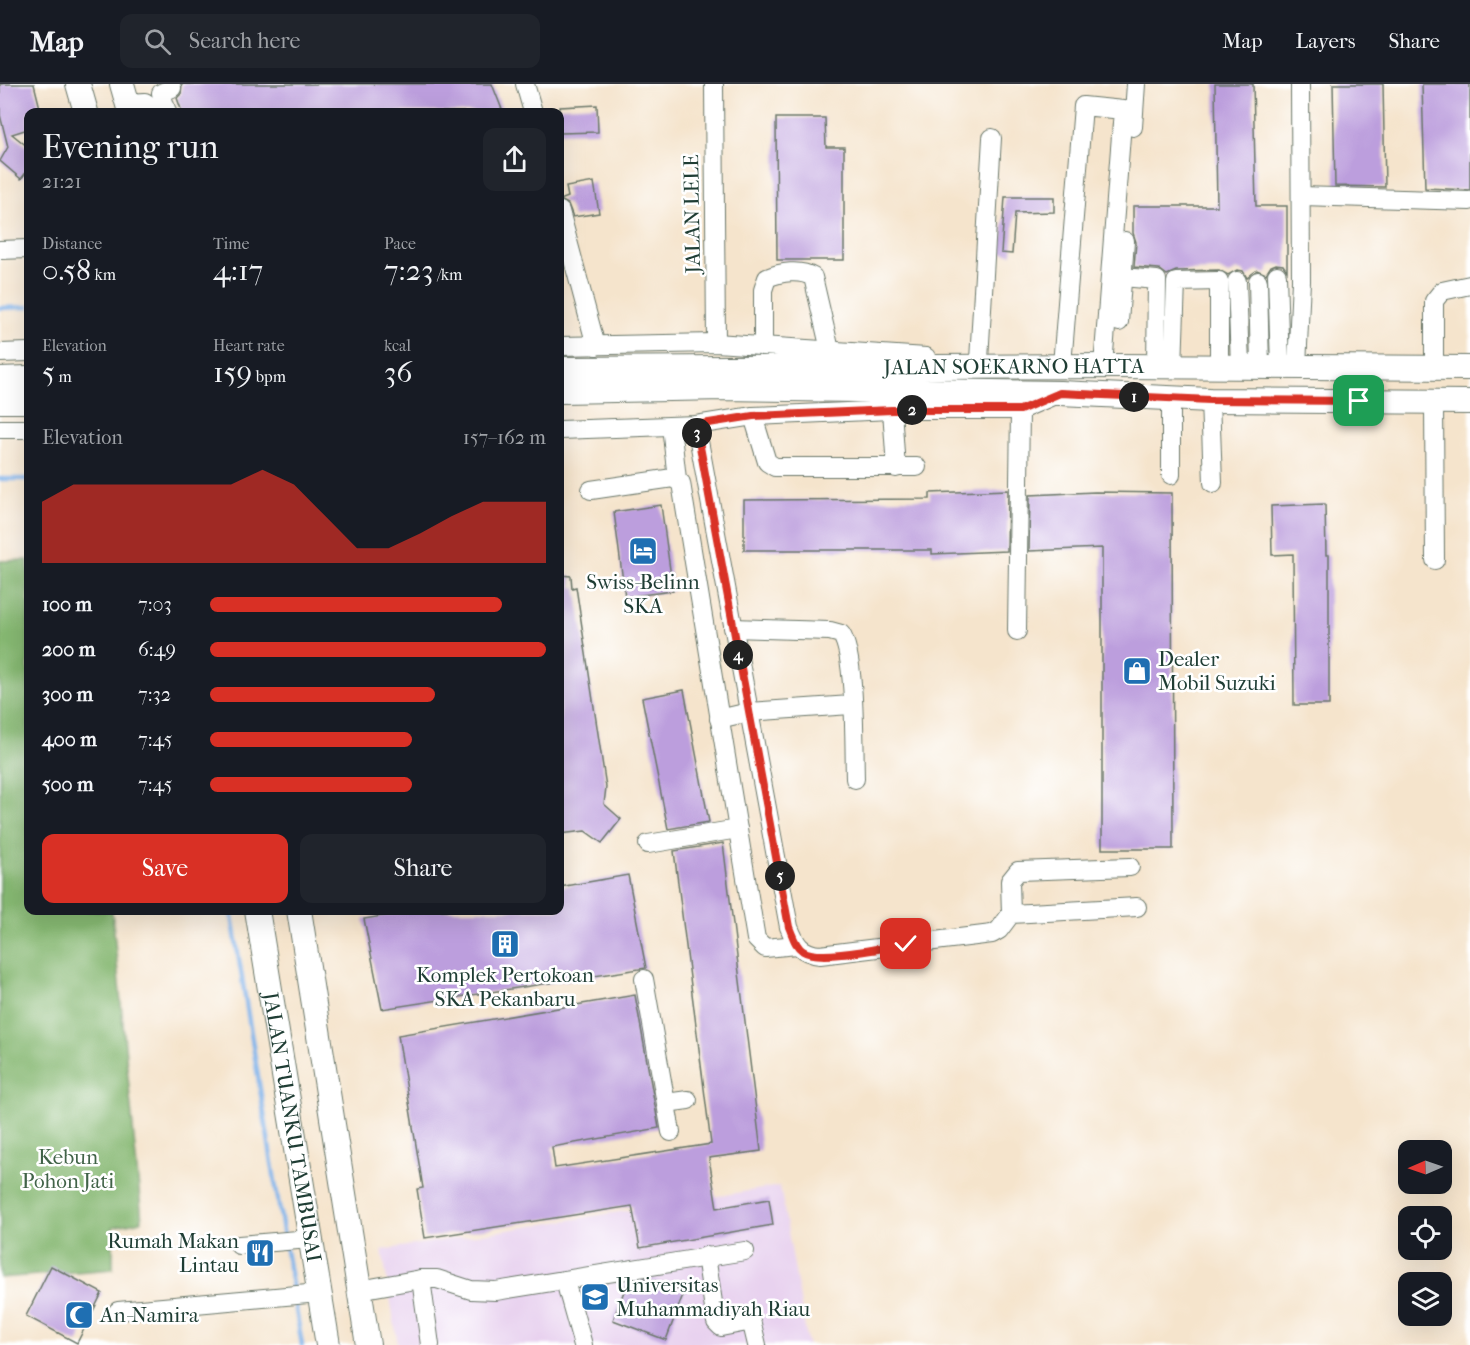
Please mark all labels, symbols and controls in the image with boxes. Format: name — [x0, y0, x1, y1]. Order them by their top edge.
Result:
search box — [120, 14, 540, 68]
text: Map — [30, 25, 84, 58]
icon: search — [141, 25, 174, 58]
text: Search here — [189, 28, 300, 54]
text: Map — [1222, 29, 1263, 53]
text: Layers — [1296, 29, 1355, 53]
text: Share — [1388, 29, 1440, 53]
text: Evening run — [42, 128, 219, 167]
button: share — [483, 128, 546, 191]
street label: JALAN LELE — [679, 154, 705, 276]
text: 21:21 — [42, 170, 82, 193]
text: Distance — [42, 234, 102, 253]
text: Time — [213, 234, 249, 253]
text: Pace — [384, 234, 416, 253]
text: 0.58 — [42, 253, 91, 288]
text: 4:17 — [213, 253, 263, 288]
text: 7:23 — [384, 253, 433, 288]
text: km — [91, 265, 116, 284]
text: /km — [433, 265, 462, 284]
text: Elevation — [42, 336, 107, 355]
text: Heart rate — [213, 336, 285, 355]
text: kcal — [384, 336, 411, 355]
street label: JALAN SOEKARNO HATTA — [881, 354, 1145, 379]
text: 5 — [42, 355, 55, 390]
text: 159 — [213, 355, 252, 390]
text: 36 — [384, 355, 413, 390]
text: m — [55, 367, 72, 386]
text: bpm — [252, 367, 286, 386]
pin — [1333, 375, 1384, 426]
pin: 1 — [1119, 382, 1149, 412]
icon: arrive — [1342, 384, 1375, 417]
text: 1 — [1131, 387, 1137, 406]
pin: 2 — [897, 395, 927, 425]
text: 2 — [908, 400, 916, 419]
pin: 3 — [682, 418, 712, 448]
text: 3 — [694, 423, 700, 442]
text: Elevation — [42, 426, 123, 449]
text: 157–162 m — [463, 426, 546, 449]
hotel icon: Swiss-Belinn SKA — [627, 535, 659, 567]
place label: Swiss-Belinn SKA — [586, 570, 700, 618]
text: 100 m — [42, 593, 92, 616]
text: 7:03 — [138, 593, 172, 616]
text: 200 m — [42, 638, 95, 661]
text: 6:49 — [138, 638, 176, 661]
pin: 4 — [723, 640, 753, 670]
text: 4 — [733, 645, 743, 664]
place label: Dealer Mobil Suzuki — [1158, 647, 1276, 695]
shop icon: Dealer Mobil Suzuki — [1121, 655, 1153, 687]
text: 300 m — [42, 683, 93, 706]
text: 7:32 — [138, 683, 171, 706]
text: 400 m — [42, 728, 97, 751]
text: 7:45 — [138, 728, 172, 751]
text: 500 m — [42, 773, 94, 796]
text: 7:45 — [138, 773, 172, 796]
button: Save — [42, 834, 288, 903]
button: Share — [300, 834, 546, 903]
pin: 5 — [765, 861, 795, 891]
text: 5 — [777, 866, 783, 885]
pin — [880, 918, 931, 969]
icon: check — [889, 927, 922, 960]
building icon: Komplek Pertokoan SKA Pekanbaru — [489, 928, 521, 960]
place label: Komplek Pertokoan SKA Pekanbaru — [416, 963, 594, 1011]
street label: JALAN TUANKU TAMBUSAI — [258, 988, 326, 1264]
north arrow — [1398, 1140, 1452, 1194]
map controls — [1398, 1140, 1452, 1326]
park label: Kebun Pohon Jati — [22, 1145, 114, 1193]
button: locate — [1398, 1206, 1452, 1260]
place label: Rumah Makan Lintau — [107, 1229, 239, 1277]
restaurant icon: Rumah Makan Lintau — [244, 1237, 276, 1269]
button: layers — [1398, 1272, 1452, 1326]
place label: Universitas Muhammadiyah Riau — [616, 1273, 810, 1321]
school or university icon: Universitas Muhammadiyah Riau — [579, 1281, 611, 1313]
mosque icon: An-Namira — [63, 1299, 95, 1331]
place label: An-Namira — [99, 1303, 199, 1327]

